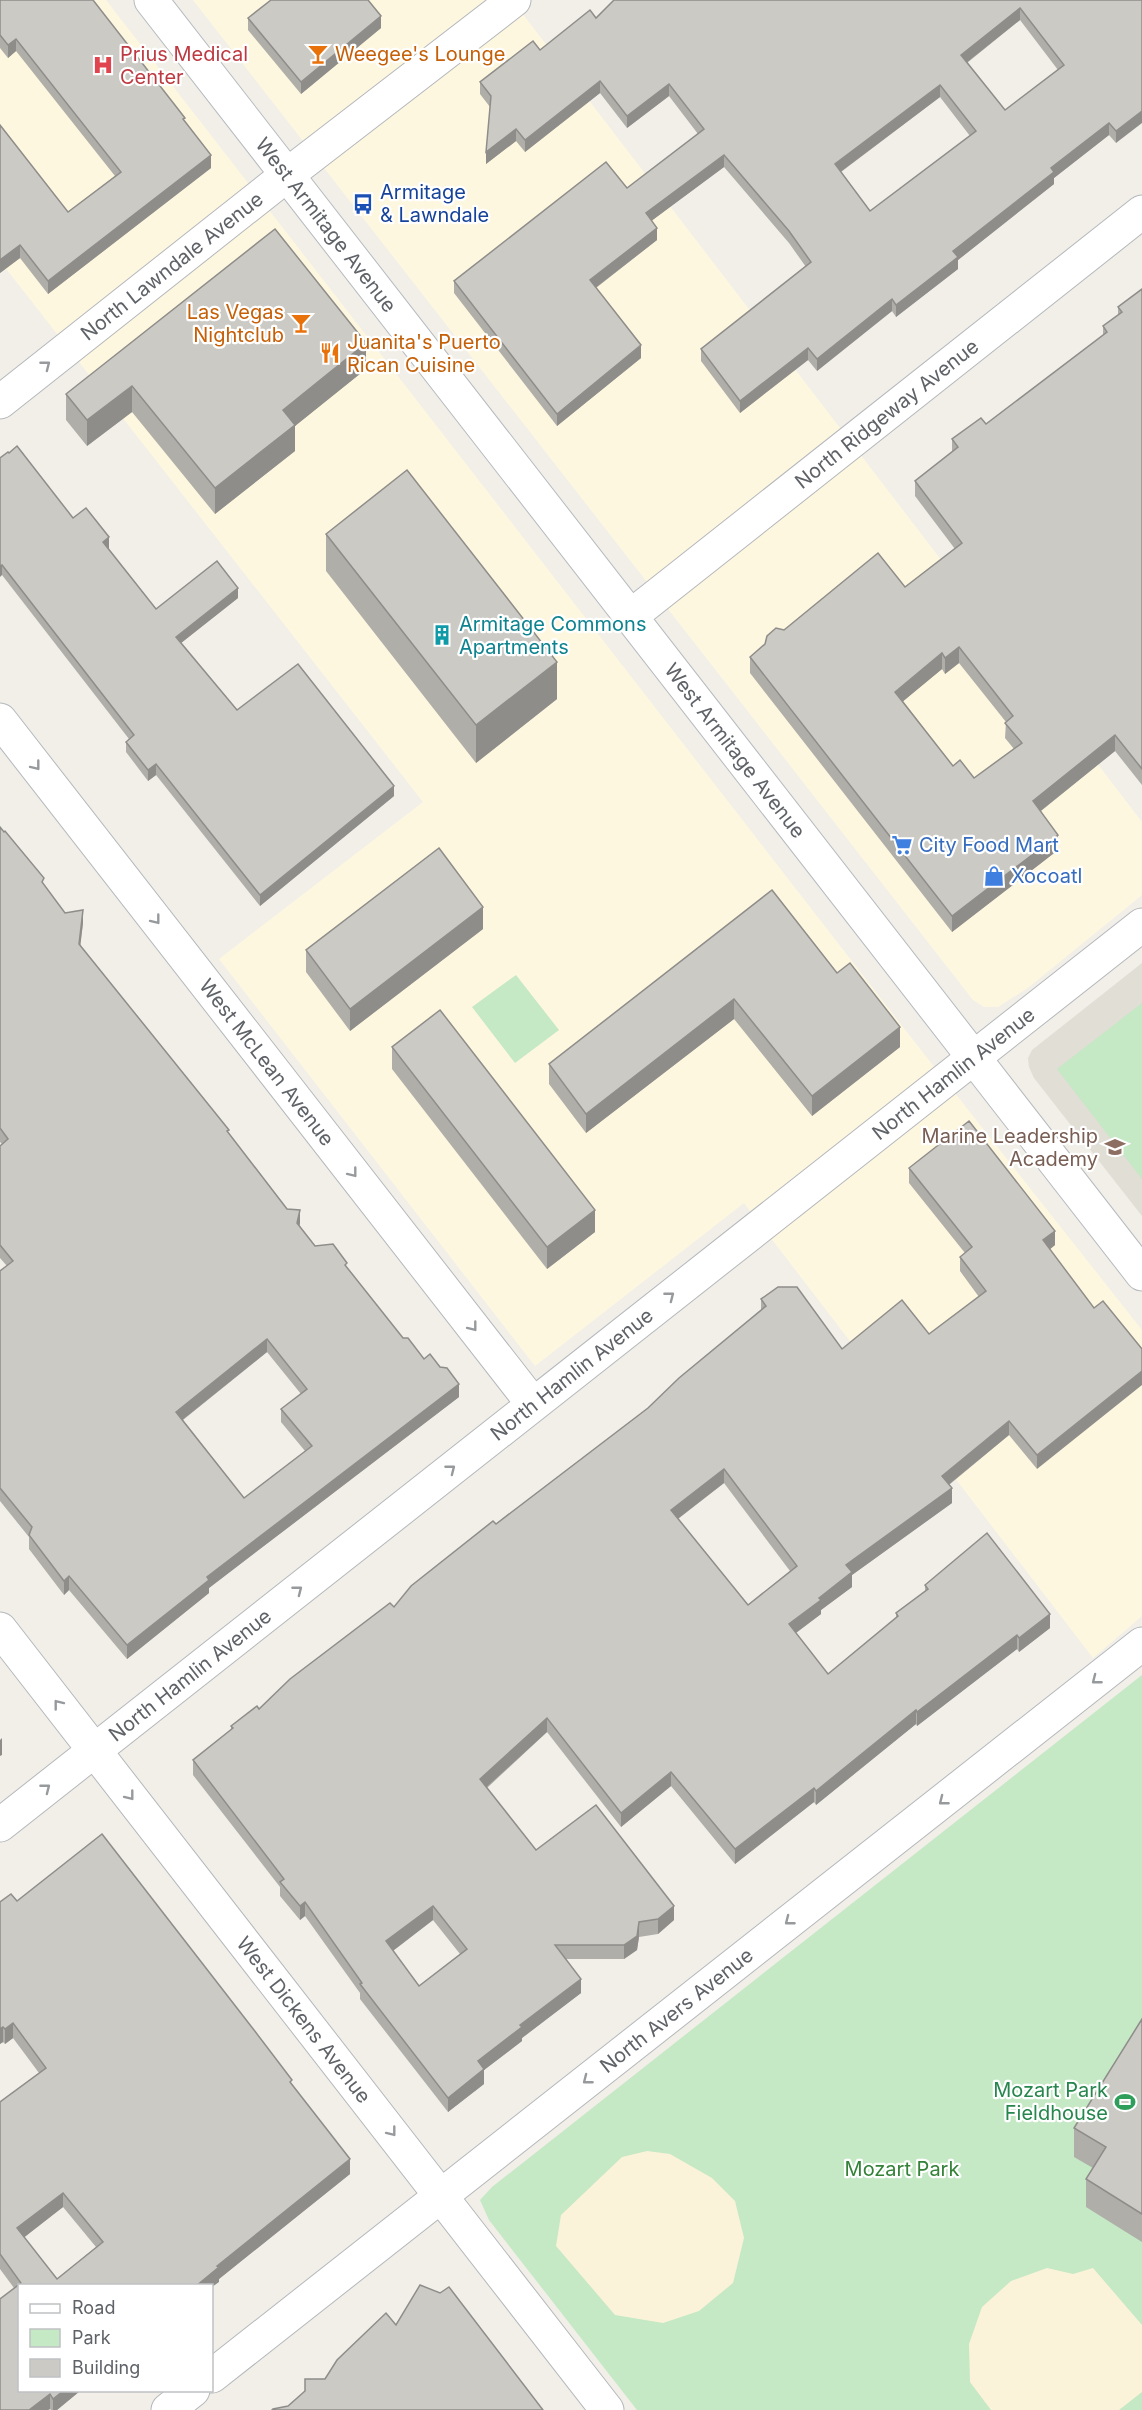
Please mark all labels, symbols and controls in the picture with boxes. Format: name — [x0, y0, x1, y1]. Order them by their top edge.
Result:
place label: Prius Medical Center — [120, 42, 248, 89]
bar icon: Weegee's Lounge — [306, 42, 330, 66]
place label: Weegee's Lounge — [335, 42, 505, 66]
hospital icon: Prius Medical Center — [91, 53, 115, 77]
street label: West Armitage Avenue — [251, 133, 401, 317]
place label: Armitage & Lawndale — [380, 180, 489, 227]
street label: North Lawndale Avenue — [76, 187, 268, 346]
bus stop icon: Armitage & Lawndale — [351, 192, 375, 216]
place label: Las Vegas Nightclub — [187, 300, 284, 347]
bar icon: Las Vegas Nightclub — [289, 311, 313, 335]
place label: Juanita's Puerto Rican Cuisine — [347, 330, 501, 377]
street label: North Ridgeway Avenue — [790, 334, 983, 494]
restaurant icon: Juanita's Puerto Rican Cuisine — [318, 341, 342, 365]
one-way arrow — [39, 362, 50, 373]
place label: Armitage Commons Apartments — [459, 612, 646, 659]
building icon: Armitage Commons Apartments — [430, 623, 454, 647]
street label: West Armitage Avenue — [659, 658, 810, 843]
one-way arrow — [29, 760, 40, 771]
supermarket icon: City Food Mart — [890, 833, 914, 857]
place label: City Food Mart — [919, 833, 1059, 857]
shop icon: Xocoatl — [982, 864, 1006, 888]
place label: Xocoatl — [1011, 864, 1082, 888]
one-way arrow — [148, 914, 159, 925]
street label: West McLean Avenue — [194, 974, 339, 1150]
street label: North Hamlin Avenue — [868, 1002, 1039, 1145]
place label: Marine Leadership Academy — [922, 1124, 1098, 1171]
school or university icon: Marine Leadership Academy — [1103, 1135, 1127, 1159]
one-way arrow — [346, 1167, 357, 1178]
one-way arrow — [664, 1293, 675, 1304]
street label: North Hamlin Avenue — [486, 1303, 658, 1446]
one-way arrow — [466, 1320, 477, 1331]
one-way arrow — [444, 1465, 455, 1476]
one-way arrow — [291, 1586, 302, 1597]
street label: North Hamlin Avenue — [104, 1604, 276, 1747]
one-way arrow — [1092, 1673, 1103, 1684]
one-way arrow — [55, 1700, 66, 1711]
one-way arrow — [39, 1785, 50, 1796]
one-way arrow — [123, 1790, 134, 1801]
one-way arrow — [939, 1793, 950, 1804]
one-way arrow — [785, 1914, 796, 1925]
street label: West Dickens Avenue — [232, 1932, 376, 2108]
street label: North Avers Avenue — [595, 1943, 758, 2078]
one-way arrow — [582, 2073, 593, 2084]
place label: Mozart Park Fieldhouse — [993, 2078, 1108, 2125]
sports icon: Mozart Park Fieldhouse — [1113, 2090, 1137, 2114]
one-way arrow — [384, 2126, 395, 2137]
park label: Mozart Park — [845, 2157, 959, 2181]
legend — [18, 2284, 213, 2392]
text: Road — [72, 2297, 115, 2318]
text: Park — [72, 2327, 111, 2348]
text: Building — [72, 2357, 140, 2378]

